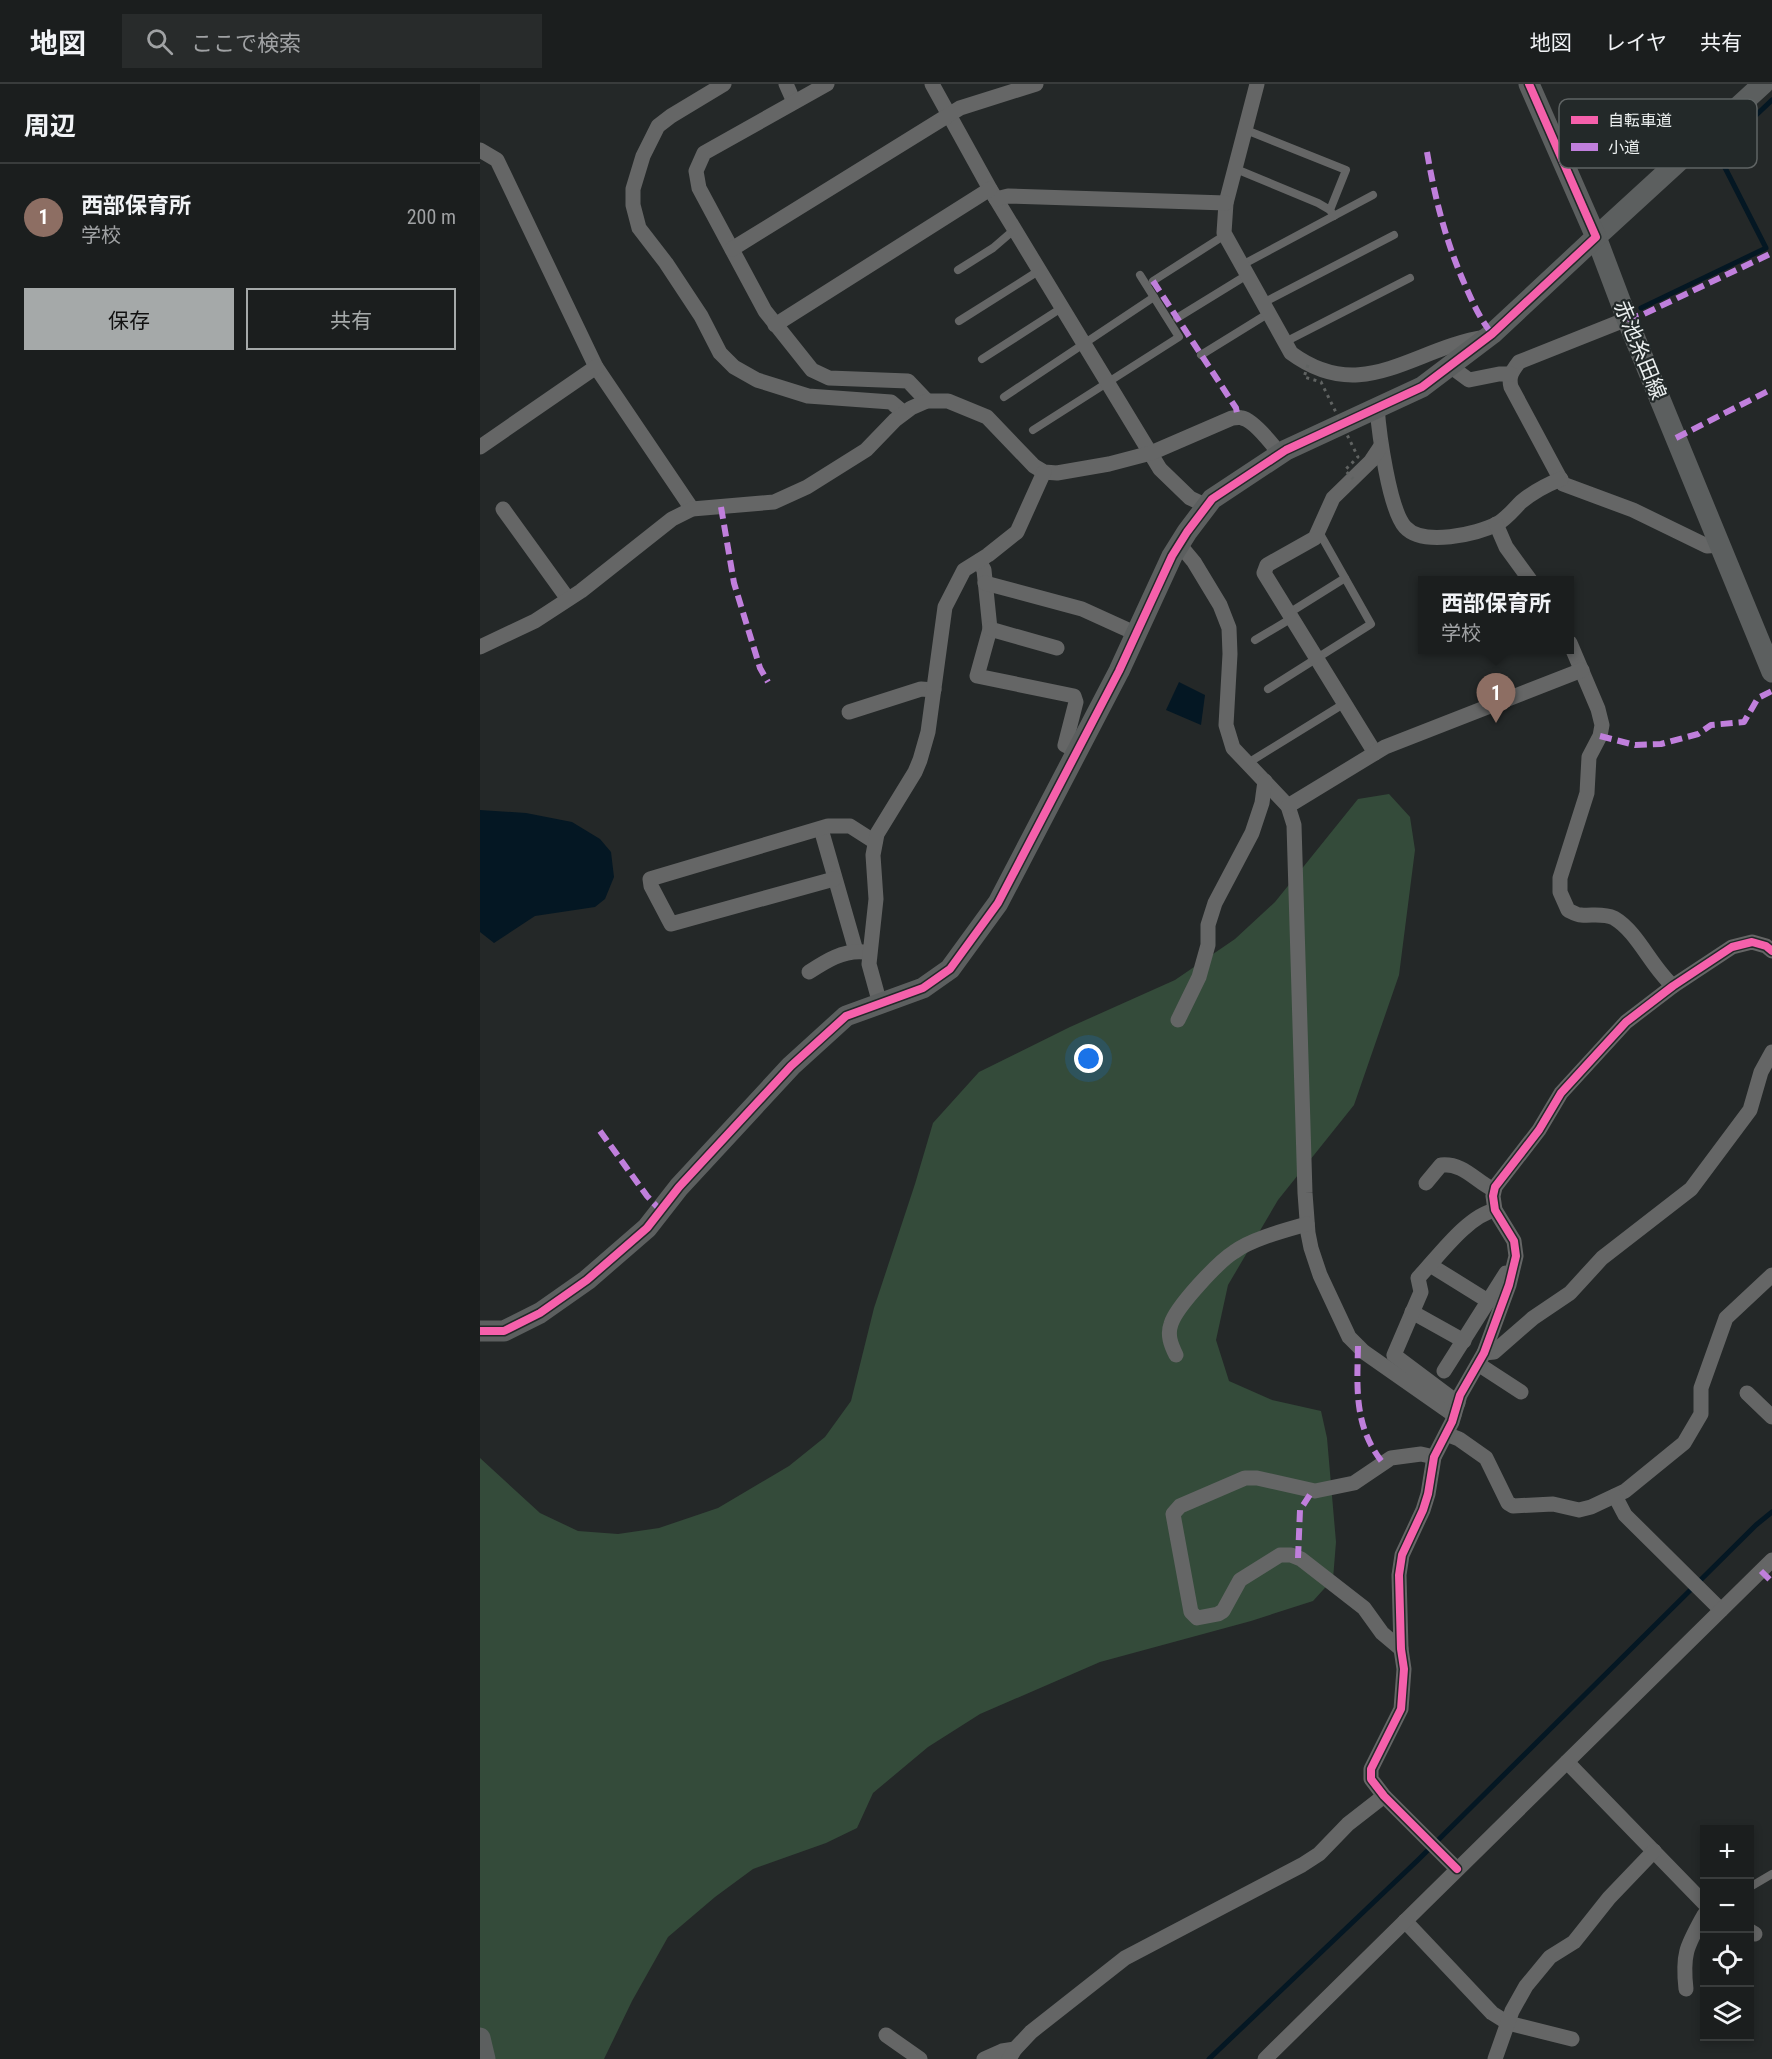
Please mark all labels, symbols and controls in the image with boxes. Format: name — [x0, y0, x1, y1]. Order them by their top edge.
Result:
search box — [122, 14, 542, 68]
icon: search — [143, 25, 176, 58]
text: 地図 — [30, 27, 86, 60]
text: ここで検索 — [191, 31, 301, 56]
text: 地図 — [1530, 31, 1572, 55]
text: レイヤ — [1605, 31, 1667, 55]
text: 共有 — [1700, 31, 1742, 55]
legend — [1559, 99, 1757, 168]
text: 周辺 — [24, 111, 76, 141]
text: 自転車道 — [1608, 111, 1672, 130]
text: 小道 — [1608, 138, 1640, 157]
text: 西部保育所 — [81, 193, 191, 218]
text: 1 — [38, 205, 49, 229]
text: 200 m — [407, 205, 456, 229]
text: 学校 — [81, 223, 121, 247]
button: 保存 — [24, 288, 234, 350]
button: 共有 — [246, 288, 456, 350]
street label: 赤池糸田線 — [1609, 297, 1671, 403]
popup — [1418, 576, 1574, 654]
text: 西部保育所 — [1441, 591, 1551, 616]
text: 学校 — [1441, 621, 1481, 645]
pin: 1 — [1476, 674, 1516, 723]
your location — [1074, 1044, 1103, 1073]
map controls — [1700, 1825, 1754, 2041]
button: + — [1700, 1825, 1754, 1879]
button: − — [1700, 1879, 1754, 1933]
button: locate — [1700, 1933, 1754, 1987]
button: layers — [1700, 1987, 1754, 2041]

